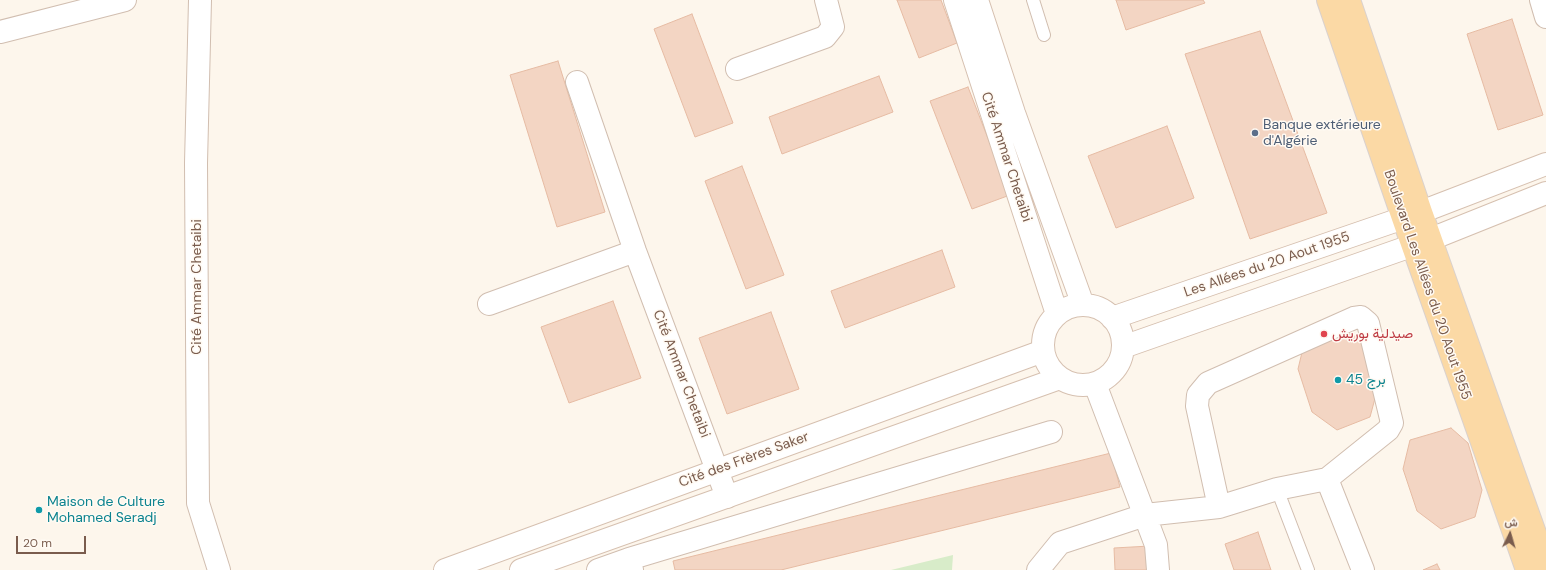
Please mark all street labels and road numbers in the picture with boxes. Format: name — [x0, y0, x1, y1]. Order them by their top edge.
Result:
street label: Cité Ammar Chetaibi — [977, 90, 1035, 224]
street label: Boulevard Les Allées du 20 Aout 1955 — [1380, 168, 1474, 402]
street label: Cité Ammar Chetaibi — [189, 219, 205, 355]
street label: Les Allées du 20 Aout 1955 — [1182, 229, 1352, 301]
street label: Cité Ammar Chetaibi — [649, 308, 713, 440]
street label: Cité des Frères Saker — [677, 429, 811, 491]

